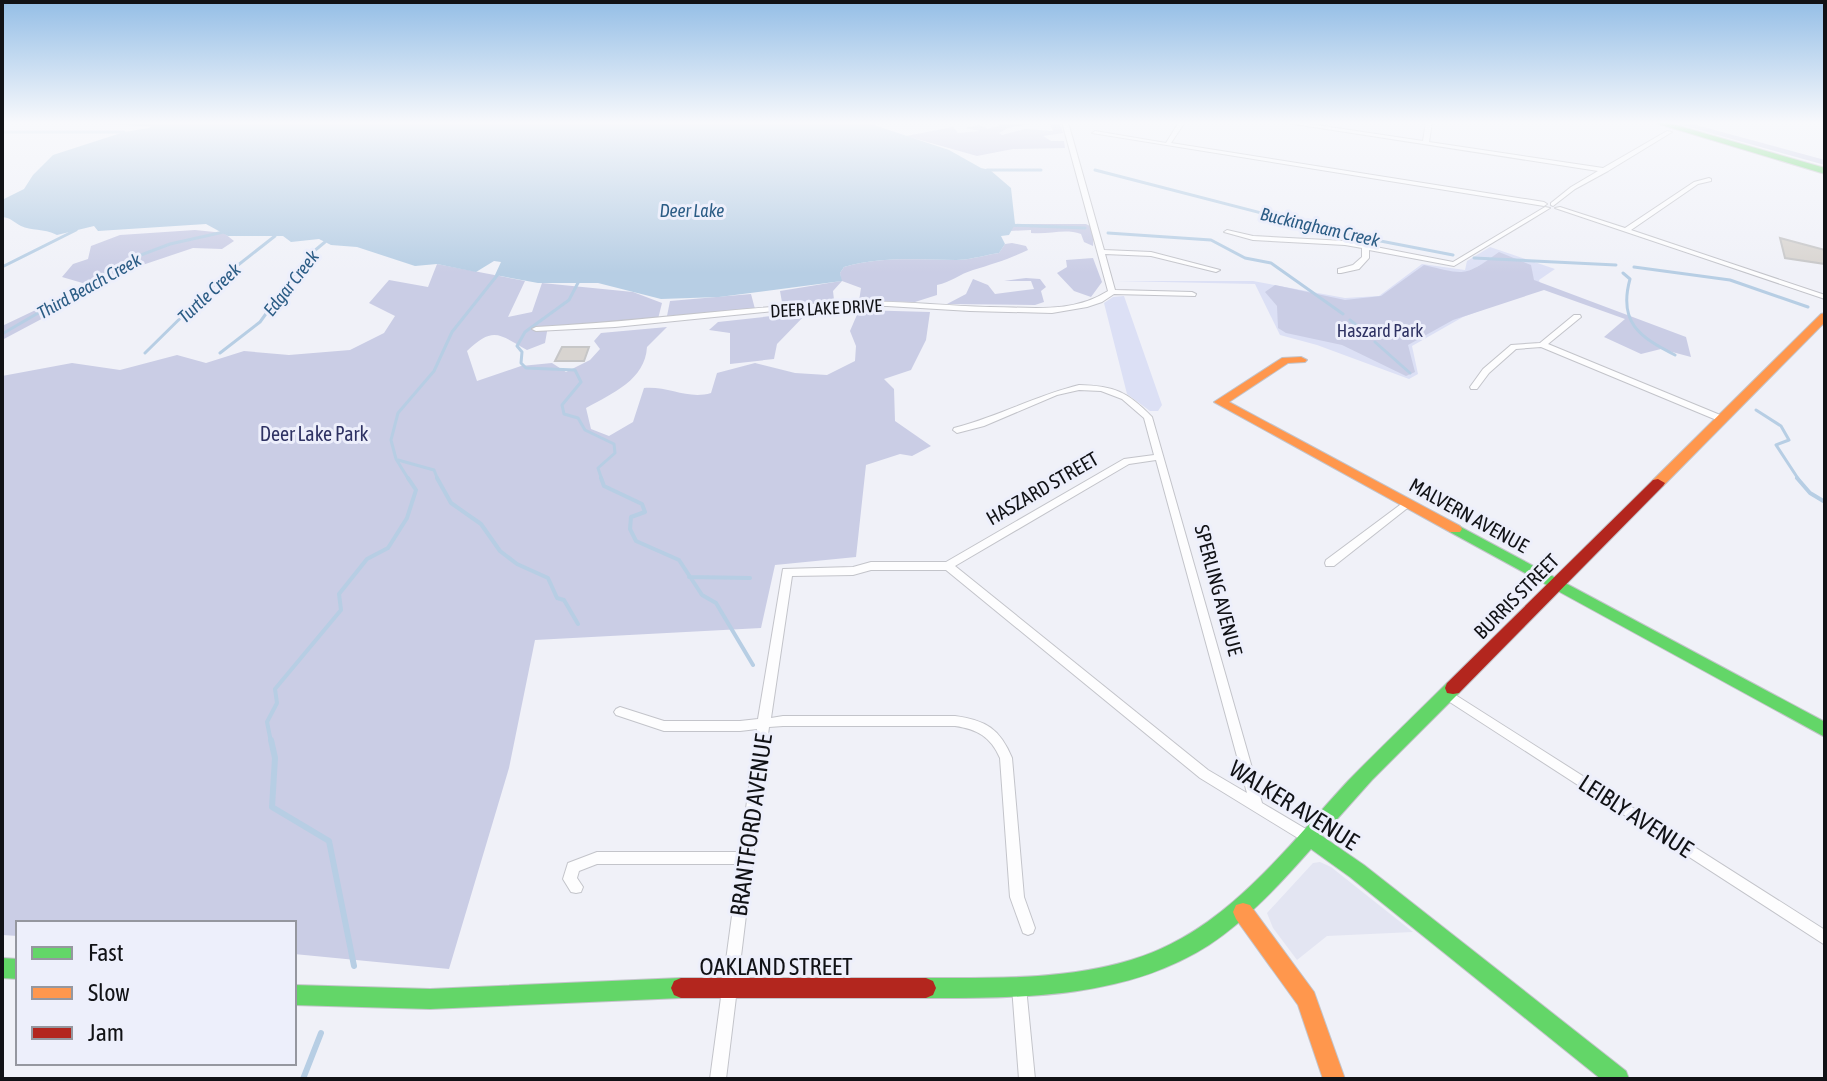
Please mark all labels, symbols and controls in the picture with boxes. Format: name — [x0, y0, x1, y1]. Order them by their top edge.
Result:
water label: Deer Lake — [660, 200, 724, 221]
water label: Buckingham Creek — [1258, 203, 1383, 251]
water label: Edgar Creek — [259, 245, 324, 320]
water label: Third Beach Creek — [33, 248, 146, 323]
water label: Turtle Creek — [173, 258, 245, 327]
street label: DEER LAKE DRIVE — [770, 295, 883, 321]
park label: Haszard Park — [1337, 320, 1423, 341]
park label: Deer Lake Park — [260, 422, 368, 445]
street label: HASZARD STREET — [982, 447, 1102, 529]
street label: MALVERN AVENUE — [1405, 473, 1533, 557]
street label: SPERLING AVENUE — [1190, 522, 1248, 658]
street label: BURRIS STREET — [1469, 549, 1563, 643]
street label: BRANTFORD AVENUE — [725, 732, 777, 918]
street label: WALKER AVENUE — [1224, 755, 1364, 855]
street label: LEIBLY AVENUE — [1574, 769, 1698, 863]
legend — [16, 921, 296, 1065]
text: Fast — [88, 939, 124, 966]
street label: OAKLAND STREET — [699, 953, 853, 980]
text: Slow — [88, 979, 130, 1006]
text: Jam — [88, 1019, 124, 1046]

